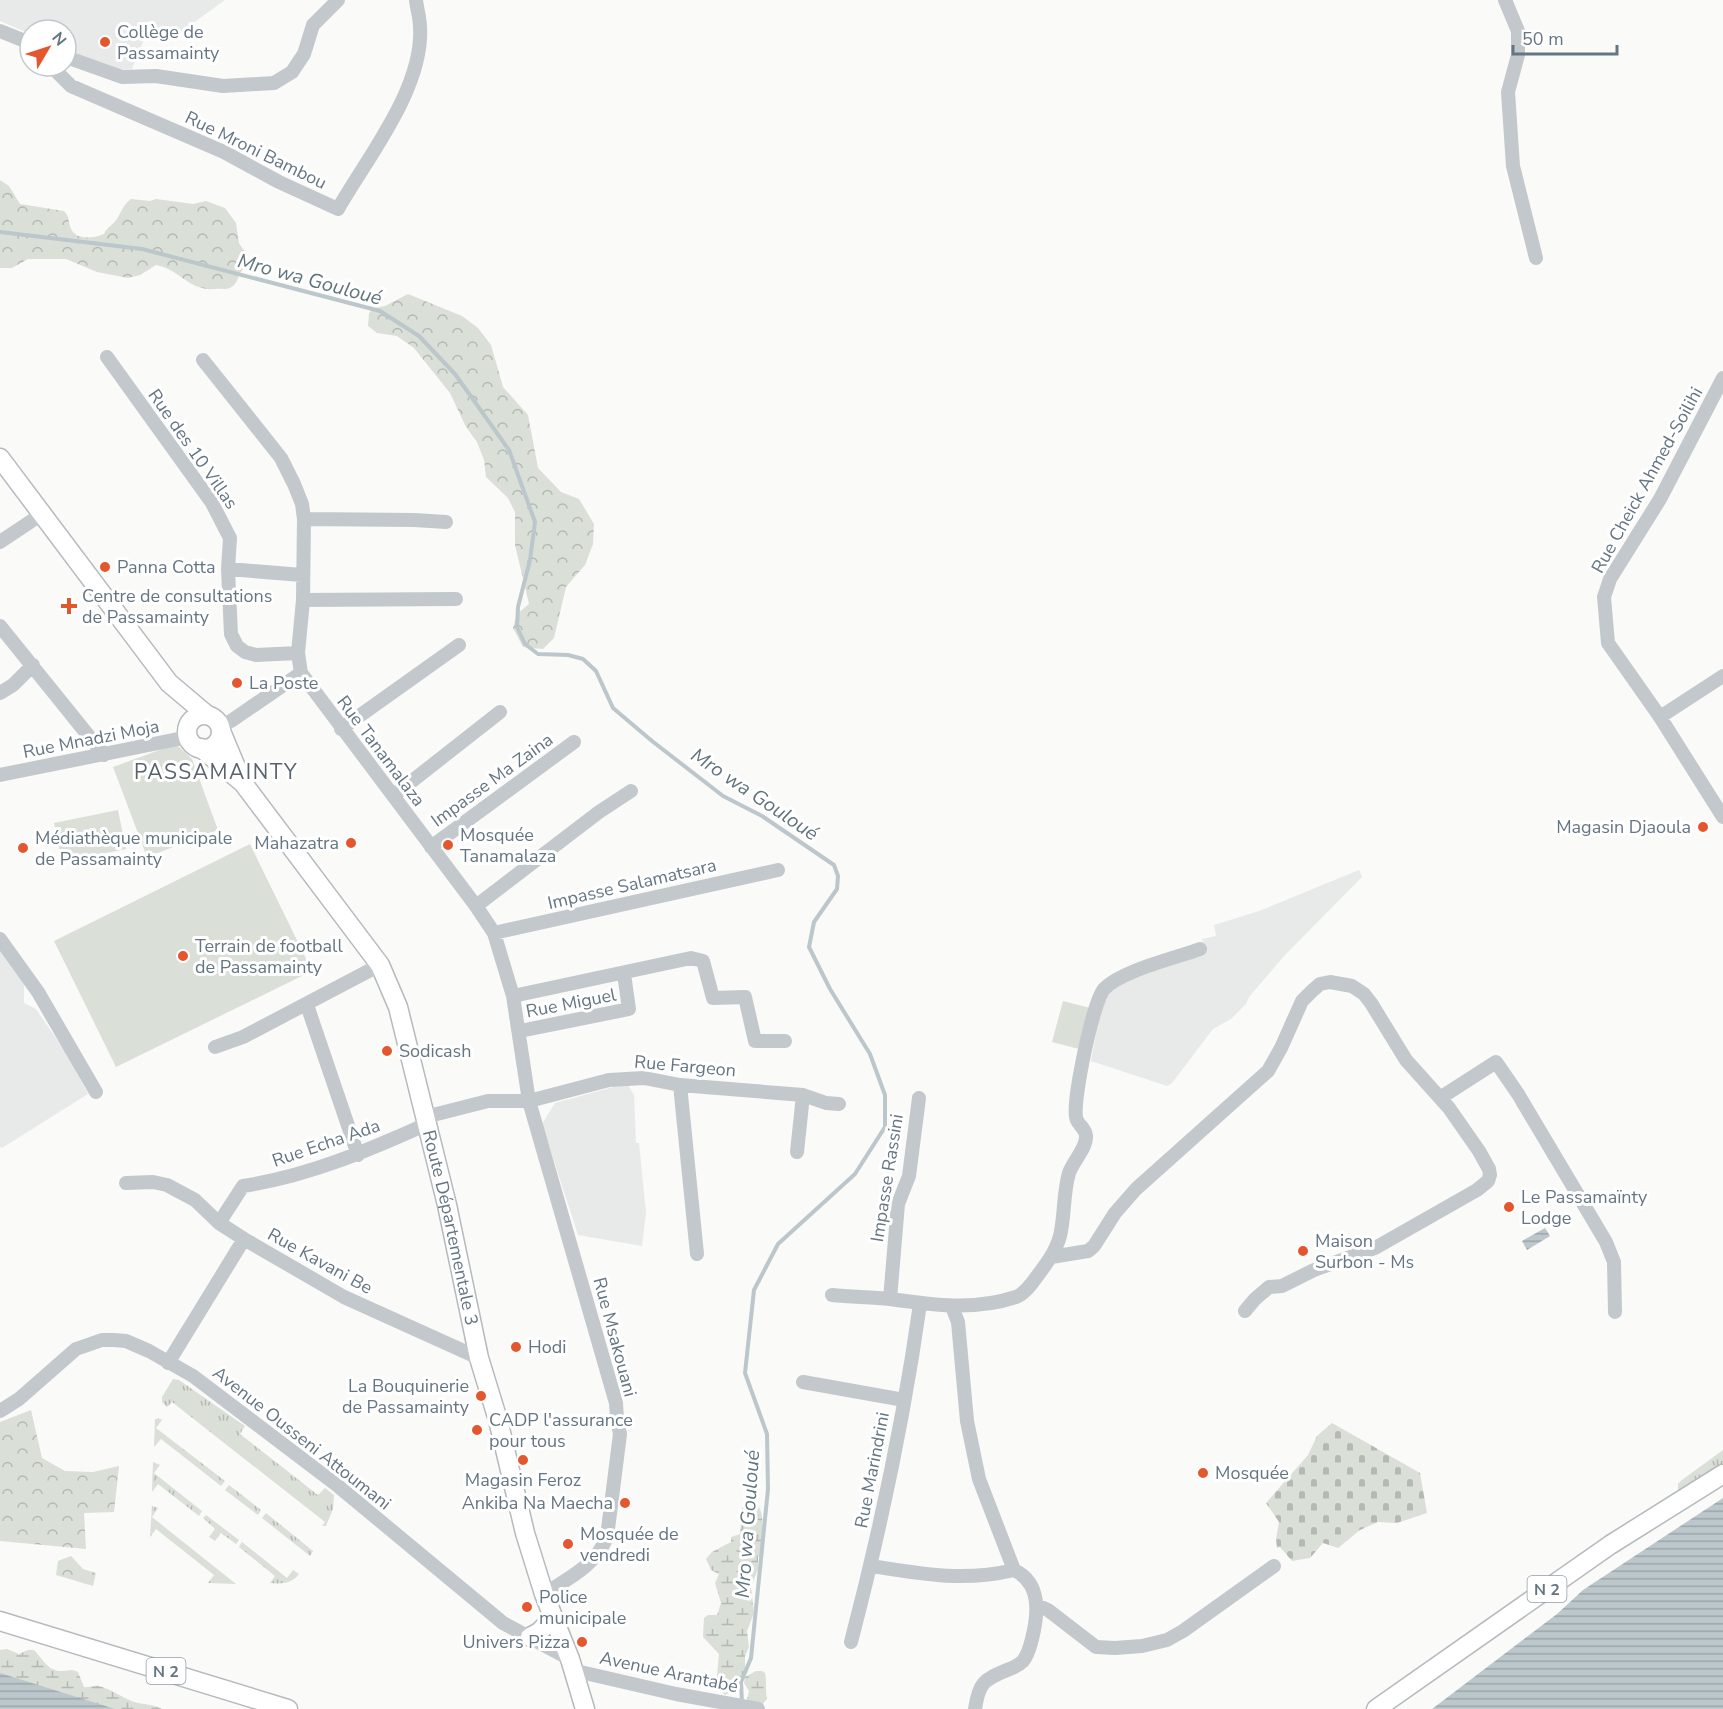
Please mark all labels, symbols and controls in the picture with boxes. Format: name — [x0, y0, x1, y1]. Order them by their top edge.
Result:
north arrow — [18, 18, 78, 78]
scale bar — [1513, 18, 1616, 56]
place label: Collège de Passamainty — [117, 20, 220, 65]
text: 50 m — [1522, 27, 1564, 51]
text: N — [47, 28, 71, 51]
marker: Collège de Passamainty — [98, 35, 112, 49]
street label: Rue Mroni Bambou — [181, 105, 331, 195]
water label: Mro wa Gouloué — [235, 247, 385, 312]
street label: Rue Cheick Ahmed-Soilihi — [1586, 382, 1708, 578]
street label: Rue des 10 Villas — [143, 384, 243, 514]
place label: Panna Cotta — [117, 555, 215, 579]
marker: Panna Cotta — [98, 560, 112, 574]
place label: Centre de consultations de Passamainty — [82, 584, 272, 629]
marker: Centre de consultations de Passamainty — [60, 597, 78, 615]
place label: La Poste — [249, 671, 318, 695]
marker: La Poste — [230, 676, 244, 690]
street label: Rue Tanamalaza — [331, 691, 431, 811]
street label: Rue Mnadzi Moja — [21, 714, 161, 764]
street label: Impasse Ma Zaina — [426, 728, 558, 832]
water label: Mro wa Gouloué — [686, 742, 824, 847]
district label: PASSAMAINTY — [134, 758, 298, 786]
place label: Magasin Djaoula — [1556, 815, 1691, 839]
marker: Magasin Djaoula — [1696, 820, 1710, 834]
place label: Mosquée Tanamalaza — [460, 823, 556, 868]
place label: Médiathèque municipale de Passamainty — [35, 826, 232, 871]
place label: Mahazatra — [254, 831, 339, 855]
marker: Mahazatra — [344, 836, 358, 850]
marker: Mosquée Tanamalaza — [441, 838, 455, 852]
marker: Médiathèque municipale de Passamainty — [16, 841, 30, 855]
street label: Impasse Salamatsara — [545, 853, 719, 915]
place label: Terrain de football de Passamainty — [195, 934, 343, 979]
marker: Terrain de football de Passamainty — [176, 949, 190, 963]
street label: Rue Miguel — [524, 982, 619, 1024]
place label: Sodicash — [399, 1039, 471, 1063]
marker: Sodicash — [380, 1044, 394, 1058]
street label: Rue Fargeon — [633, 1050, 737, 1082]
street label: Impasse Rassini — [865, 1112, 909, 1244]
street label: Rue Echa Ada — [269, 1113, 383, 1173]
street label: Route Départementale 3 — [417, 1127, 484, 1327]
place label: Le Passamaïnty Lodge — [1521, 1185, 1648, 1230]
marker: Le Passamaïnty Lodge — [1502, 1200, 1516, 1214]
street label: Rue Kavani Be — [263, 1222, 377, 1300]
place label: Maison Surbon - Ms — [1315, 1229, 1414, 1274]
marker: Maison Surbon - Ms — [1296, 1244, 1310, 1258]
street label: Rue Msakouani — [588, 1275, 642, 1399]
place label: Hodi — [528, 1335, 566, 1359]
marker: Hodi — [509, 1340, 523, 1354]
street label: Avenue Ousseni Attoumani — [208, 1361, 396, 1515]
place label: La Bouquinerie de Passamainty — [342, 1374, 470, 1419]
marker: La Bouquinerie de Passamainty — [474, 1389, 488, 1403]
place label: CADP l'assurance pour tous — [489, 1408, 633, 1453]
street label: Rue Marindrini — [849, 1410, 895, 1530]
marker: CADP l'assurance pour tous — [470, 1423, 484, 1437]
water label: Mro wa Gouloué — [729, 1449, 766, 1599]
marker: Magasin Feroz — [516, 1453, 530, 1467]
place label: Mosquée — [1215, 1461, 1289, 1485]
marker: Mosquée — [1196, 1466, 1210, 1480]
place label: Magasin Feroz — [465, 1468, 581, 1492]
place label: Ankiba Na Maecha — [462, 1491, 613, 1515]
marker: Ankiba Na Maecha — [618, 1496, 632, 1510]
place label: Mosquée de vendredi — [580, 1522, 679, 1567]
marker: Mosquée de vendredi — [561, 1537, 575, 1551]
road number: N 2 — [1528, 1576, 1566, 1602]
place label: Police municipale — [539, 1585, 626, 1630]
marker: Police municipale — [520, 1600, 534, 1614]
place label: Univers Pizza — [462, 1630, 570, 1654]
marker: Univers Pizza — [575, 1635, 589, 1649]
street label: Avenue Arantabé — [598, 1646, 740, 1698]
road number: N 2 — [146, 1658, 186, 1684]

